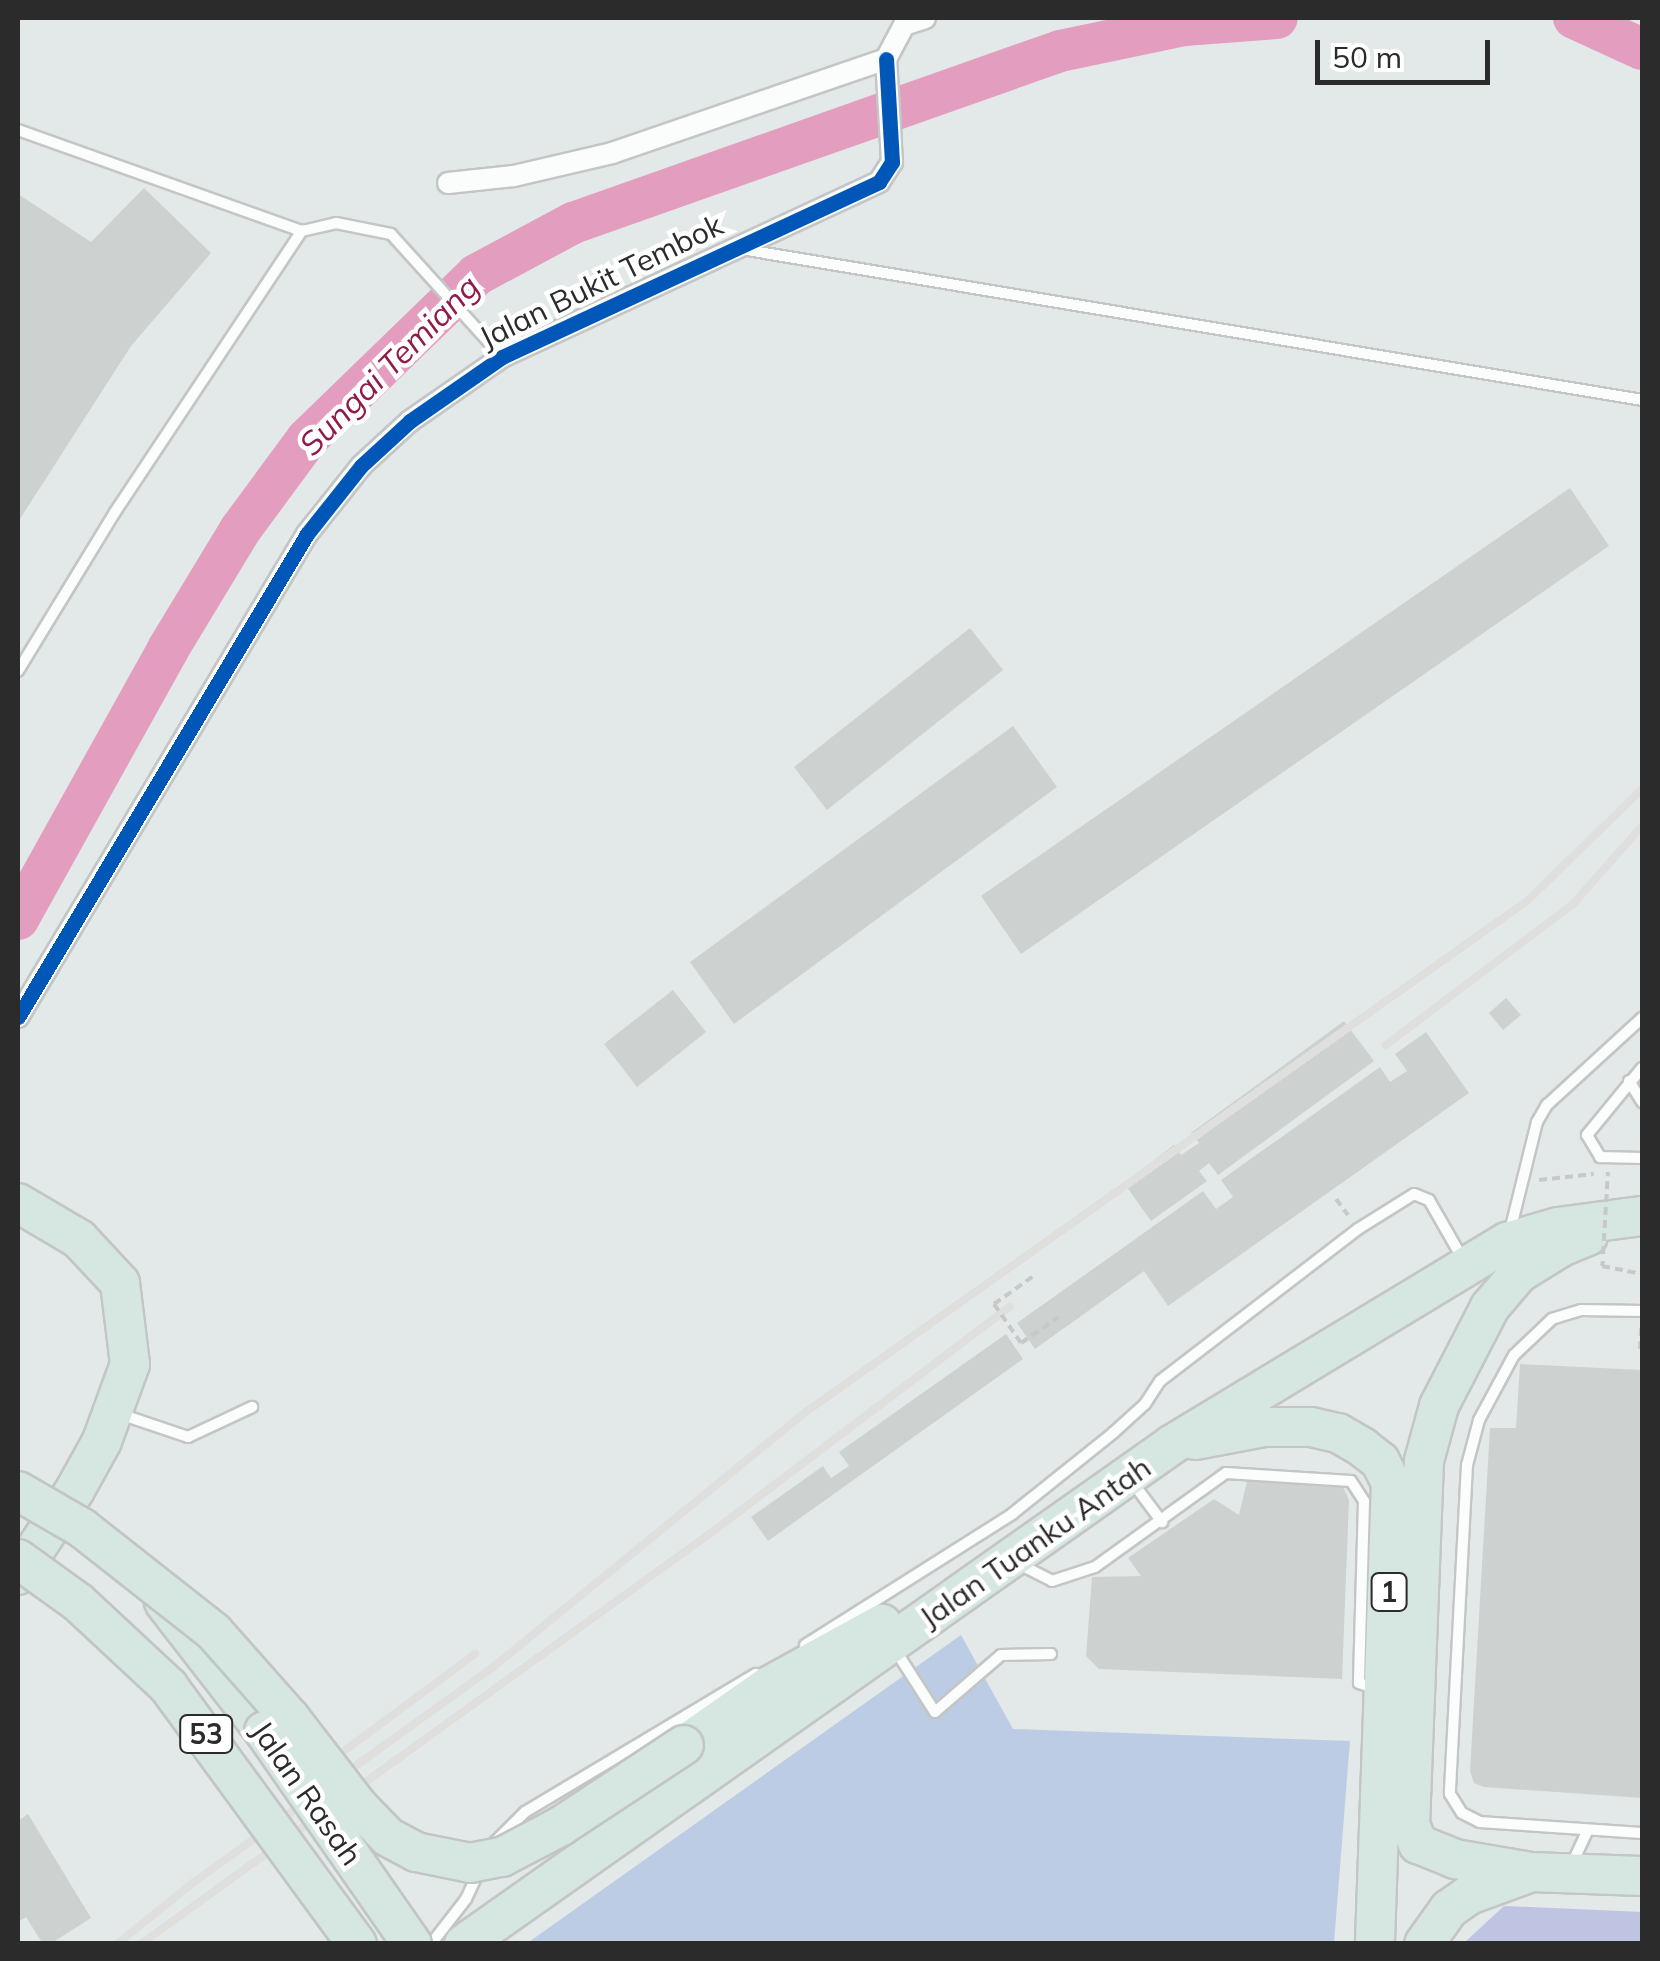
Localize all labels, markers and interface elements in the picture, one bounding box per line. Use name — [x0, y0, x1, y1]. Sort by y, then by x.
scale bar — [1320, 20, 1495, 82]
text: 50 m — [1332, 38, 1402, 76]
street label: Jalan Bukit Tembok — [474, 206, 728, 356]
water label: Sungai Temiang — [291, 267, 487, 463]
street label: Jalan Tuanku Antah — [913, 1449, 1157, 1635]
road number: 1 — [1369, 1569, 1409, 1615]
road number: 53 — [178, 1711, 234, 1757]
street label: Jalan Rasah — [244, 1714, 370, 1872]

